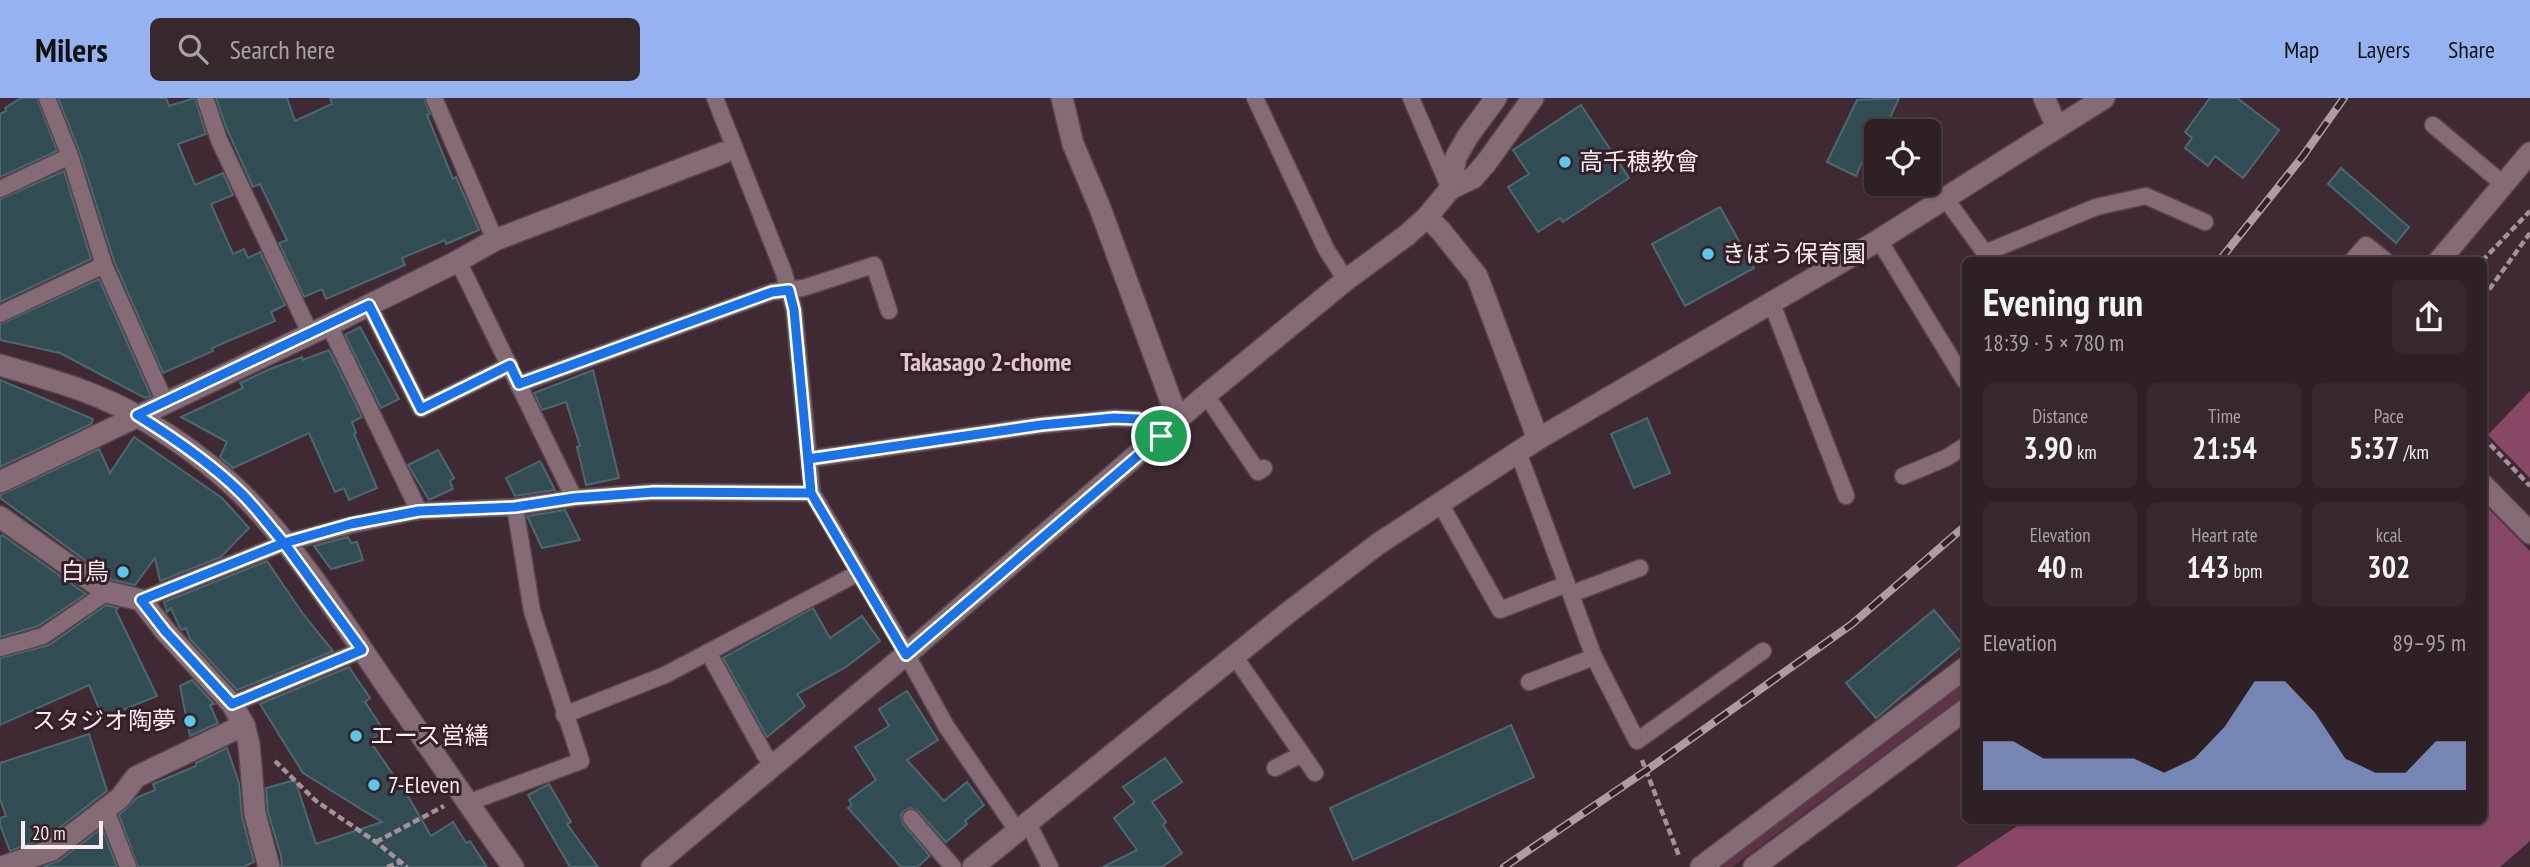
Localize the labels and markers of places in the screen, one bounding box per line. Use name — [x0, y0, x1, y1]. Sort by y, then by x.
place label: 高千穂教會 — [1579, 146, 1699, 177]
marker: 高千穂教會 — [1557, 154, 1573, 170]
place label: きぼう保育園 — [1722, 238, 1866, 269]
marker: きぼう保育園 — [1700, 246, 1716, 262]
pin — [1131, 406, 1191, 466]
place label: 白鳥 — [61, 556, 109, 587]
marker: 白鳥 — [115, 564, 131, 580]
place label: スタジオ陶夢 — [32, 705, 176, 736]
marker: スタジオ陶夢 — [182, 713, 198, 729]
place label: エース営繕 — [370, 720, 489, 751]
marker: エース営繕 — [348, 728, 364, 744]
place label: 7-Eleven — [388, 769, 460, 800]
marker: 7-Eleven — [366, 777, 382, 793]

